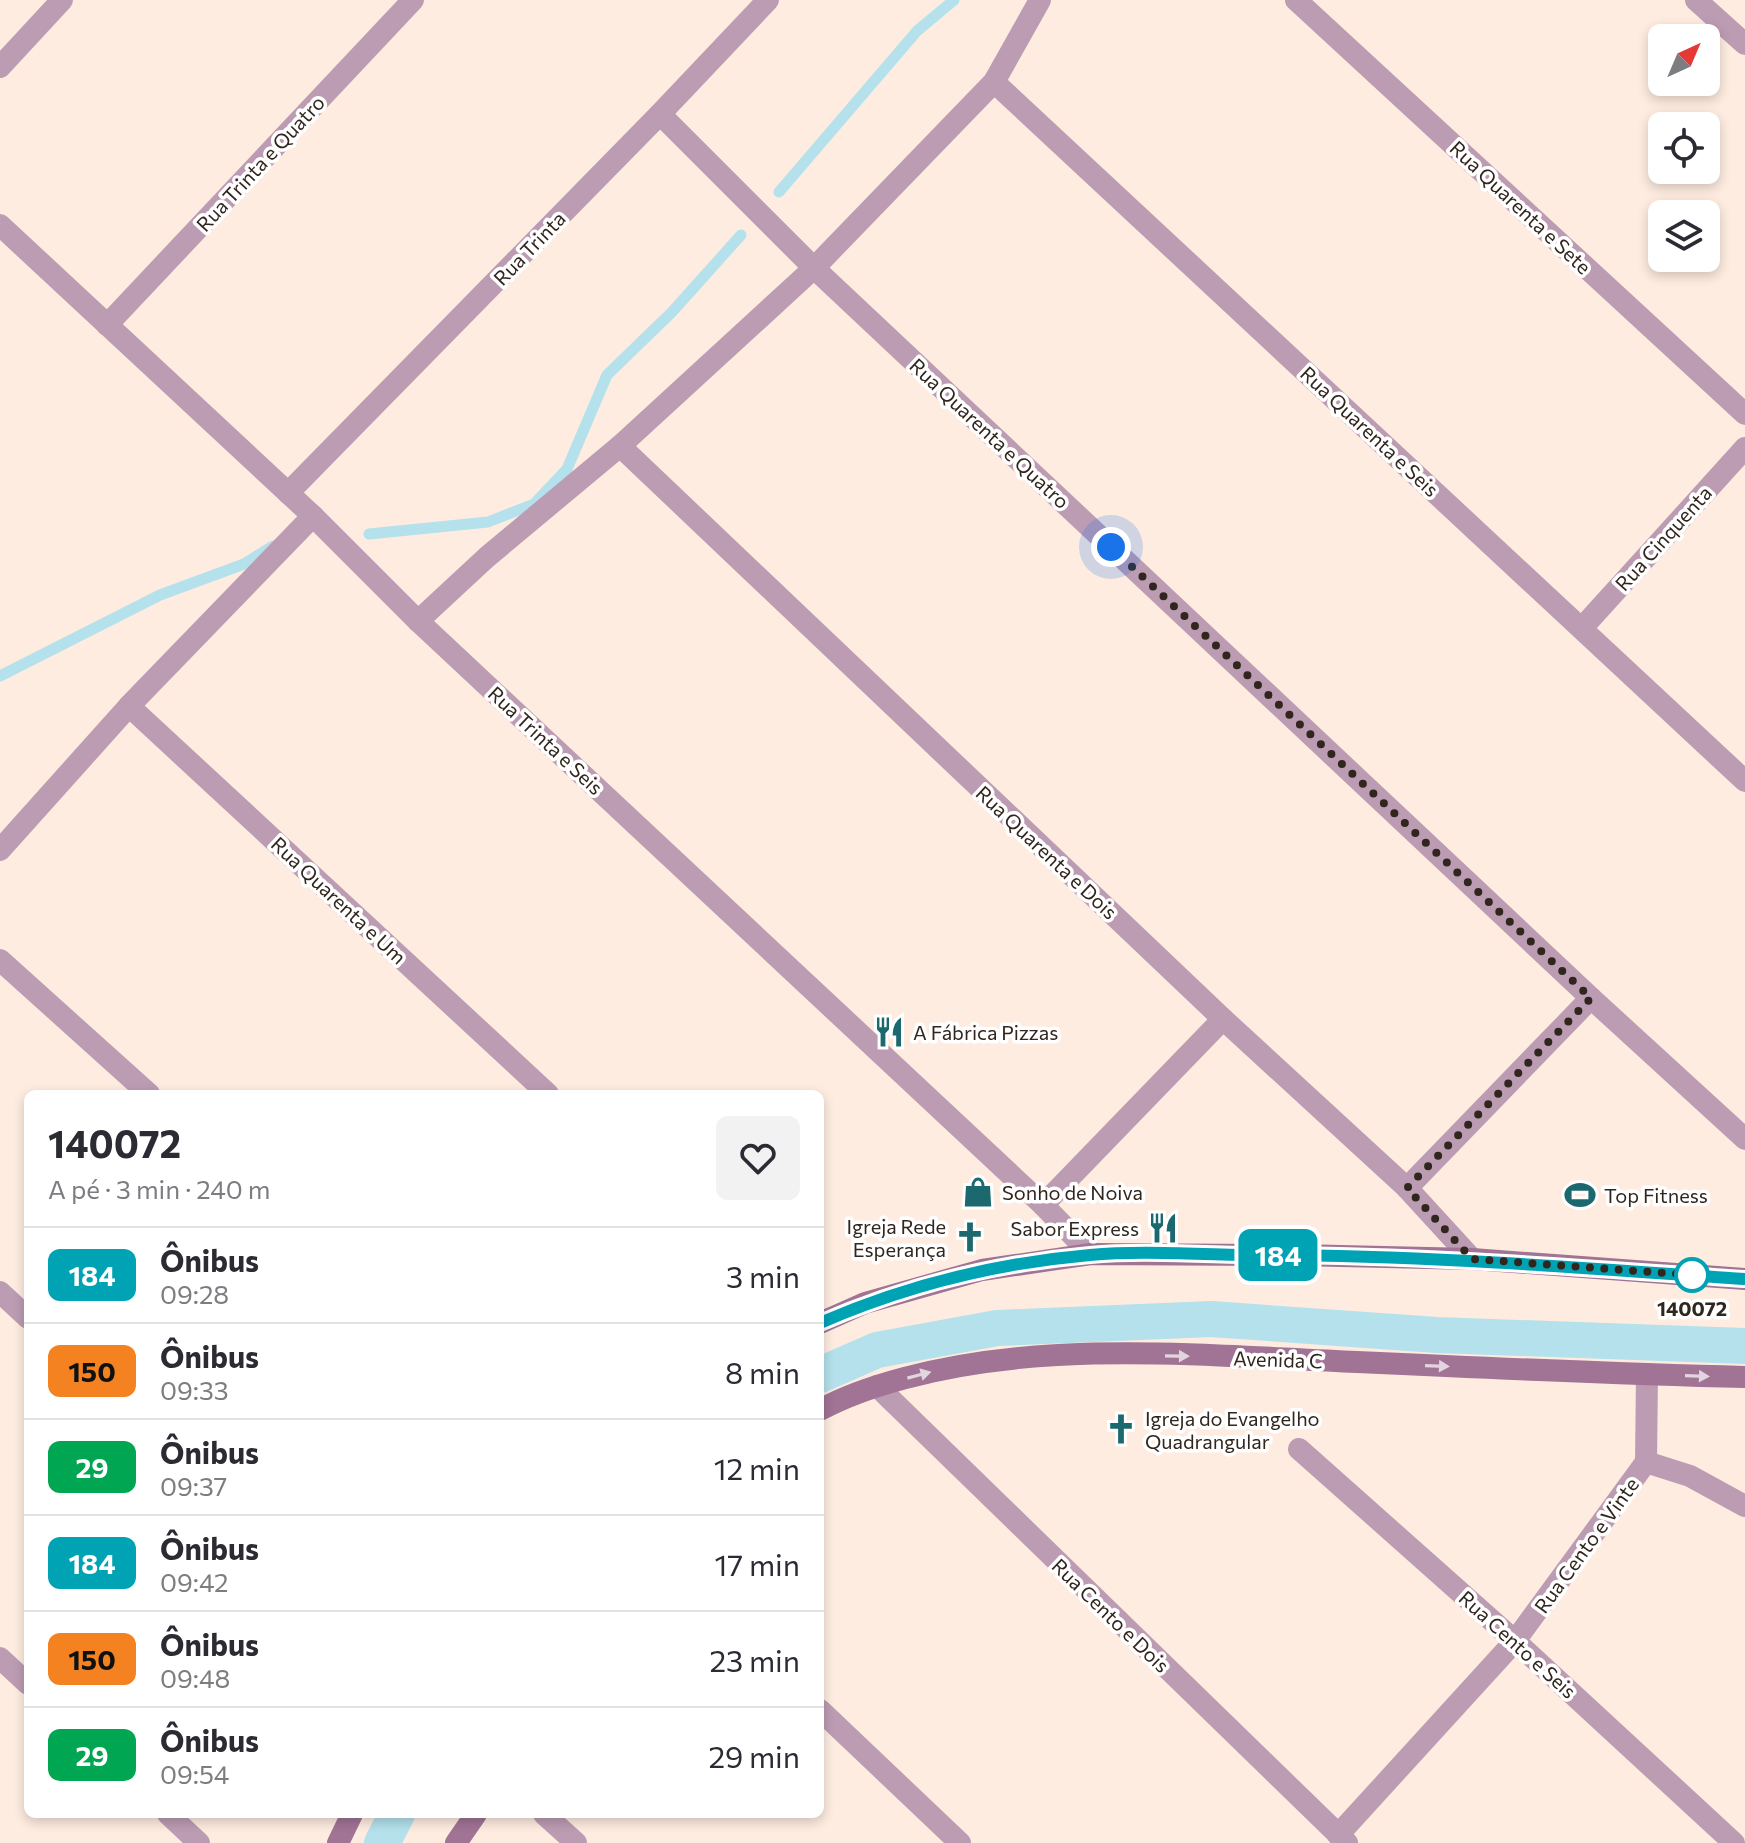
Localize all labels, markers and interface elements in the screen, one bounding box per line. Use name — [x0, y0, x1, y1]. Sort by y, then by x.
north arrow — [1648, 24, 1720, 96]
map controls — [1648, 24, 1720, 272]
street label: Rua Trinta e Quatro — [191, 90, 329, 236]
button: locate — [1648, 112, 1720, 184]
street label: Rua Quarenta e Sete — [1446, 135, 1596, 279]
button: layers — [1648, 200, 1720, 272]
street label: Rua Trinta — [488, 206, 570, 290]
street label: Rua Quarenta e Quatro — [905, 353, 1075, 513]
street label: Rua Quarenta e Seis — [1296, 361, 1444, 501]
street label: Rua Cinquenta — [1610, 481, 1716, 595]
your location — [1091, 527, 1131, 567]
street label: Rua Trinta e Seis — [484, 681, 608, 799]
street label: Rua Quarenta e Dois — [971, 780, 1123, 924]
street label: Rua Quarenta e Um — [267, 831, 411, 969]
restaurant icon: A Fábrica Pizzas — [872, 1015, 906, 1049]
place label: A Fábrica Pizzas — [913, 1020, 1058, 1044]
button: heart — [716, 1116, 800, 1200]
text: 140072 — [48, 1119, 181, 1166]
text: A pé · 3 min · 240 m — [48, 1173, 270, 1204]
shop icon: Sonho de Noiva — [961, 1175, 995, 1209]
sports icon: Top Fitness — [1563, 1178, 1597, 1212]
place label: Sonho de Noiva — [1002, 1180, 1143, 1204]
place label: Top Fitness — [1604, 1183, 1708, 1207]
restaurant icon: Sabor Express — [1146, 1211, 1180, 1245]
place label: Igreja Rede Esperança — [847, 1214, 946, 1261]
place label: Sabor Express — [1011, 1216, 1139, 1240]
church icon: Igreja Rede Esperança — [953, 1220, 987, 1254]
line badge: 184 — [1232, 1229, 1324, 1281]
text: 184 — [1254, 1238, 1302, 1272]
text: Ônibus — [160, 1241, 259, 1278]
text: 3 min — [726, 1257, 800, 1294]
text: 184 — [68, 1258, 116, 1292]
marker: 140072 — [1675, 1258, 1709, 1292]
text: 09:28 — [160, 1278, 229, 1309]
place label: 140072 — [1657, 1296, 1727, 1320]
text: Ônibus — [160, 1337, 259, 1374]
street label: Avenida C — [1233, 1345, 1323, 1373]
one-way arrow — [1165, 1349, 1190, 1362]
text: 8 min — [725, 1353, 800, 1390]
text: 150 — [68, 1354, 116, 1388]
one-way arrow — [1425, 1359, 1450, 1372]
one-way arrow — [907, 1368, 932, 1380]
one-way arrow — [1685, 1370, 1710, 1382]
text: 09:33 — [160, 1374, 228, 1405]
place label: Igreja do Evangelho Quadrangular — [1145, 1406, 1320, 1453]
church icon: Igreja do Evangelho Quadrangular — [1104, 1412, 1138, 1446]
text: Ônibus — [160, 1433, 259, 1470]
text: 12 min — [714, 1449, 800, 1486]
text: 29 — [75, 1450, 109, 1484]
text: 09:37 — [160, 1470, 227, 1501]
street label: Rua Cento e Vinte — [1529, 1473, 1643, 1617]
text: Ônibus — [160, 1529, 259, 1566]
text: 17 min — [715, 1545, 800, 1582]
text: 184 — [68, 1546, 116, 1580]
street label: Rua Cento e Dois — [1047, 1553, 1175, 1677]
text: 09:42 — [160, 1566, 229, 1597]
street label: Rua Cento e Seis — [1455, 1585, 1581, 1703]
text: Ônibus — [160, 1625, 259, 1662]
text: 23 min — [709, 1641, 800, 1678]
text: 150 — [68, 1642, 116, 1676]
text: 09:48 — [160, 1662, 230, 1693]
text: Ônibus — [160, 1721, 259, 1758]
text: 29 min — [708, 1737, 800, 1774]
text: 29 — [75, 1738, 109, 1772]
text: 09:54 — [160, 1758, 229, 1789]

